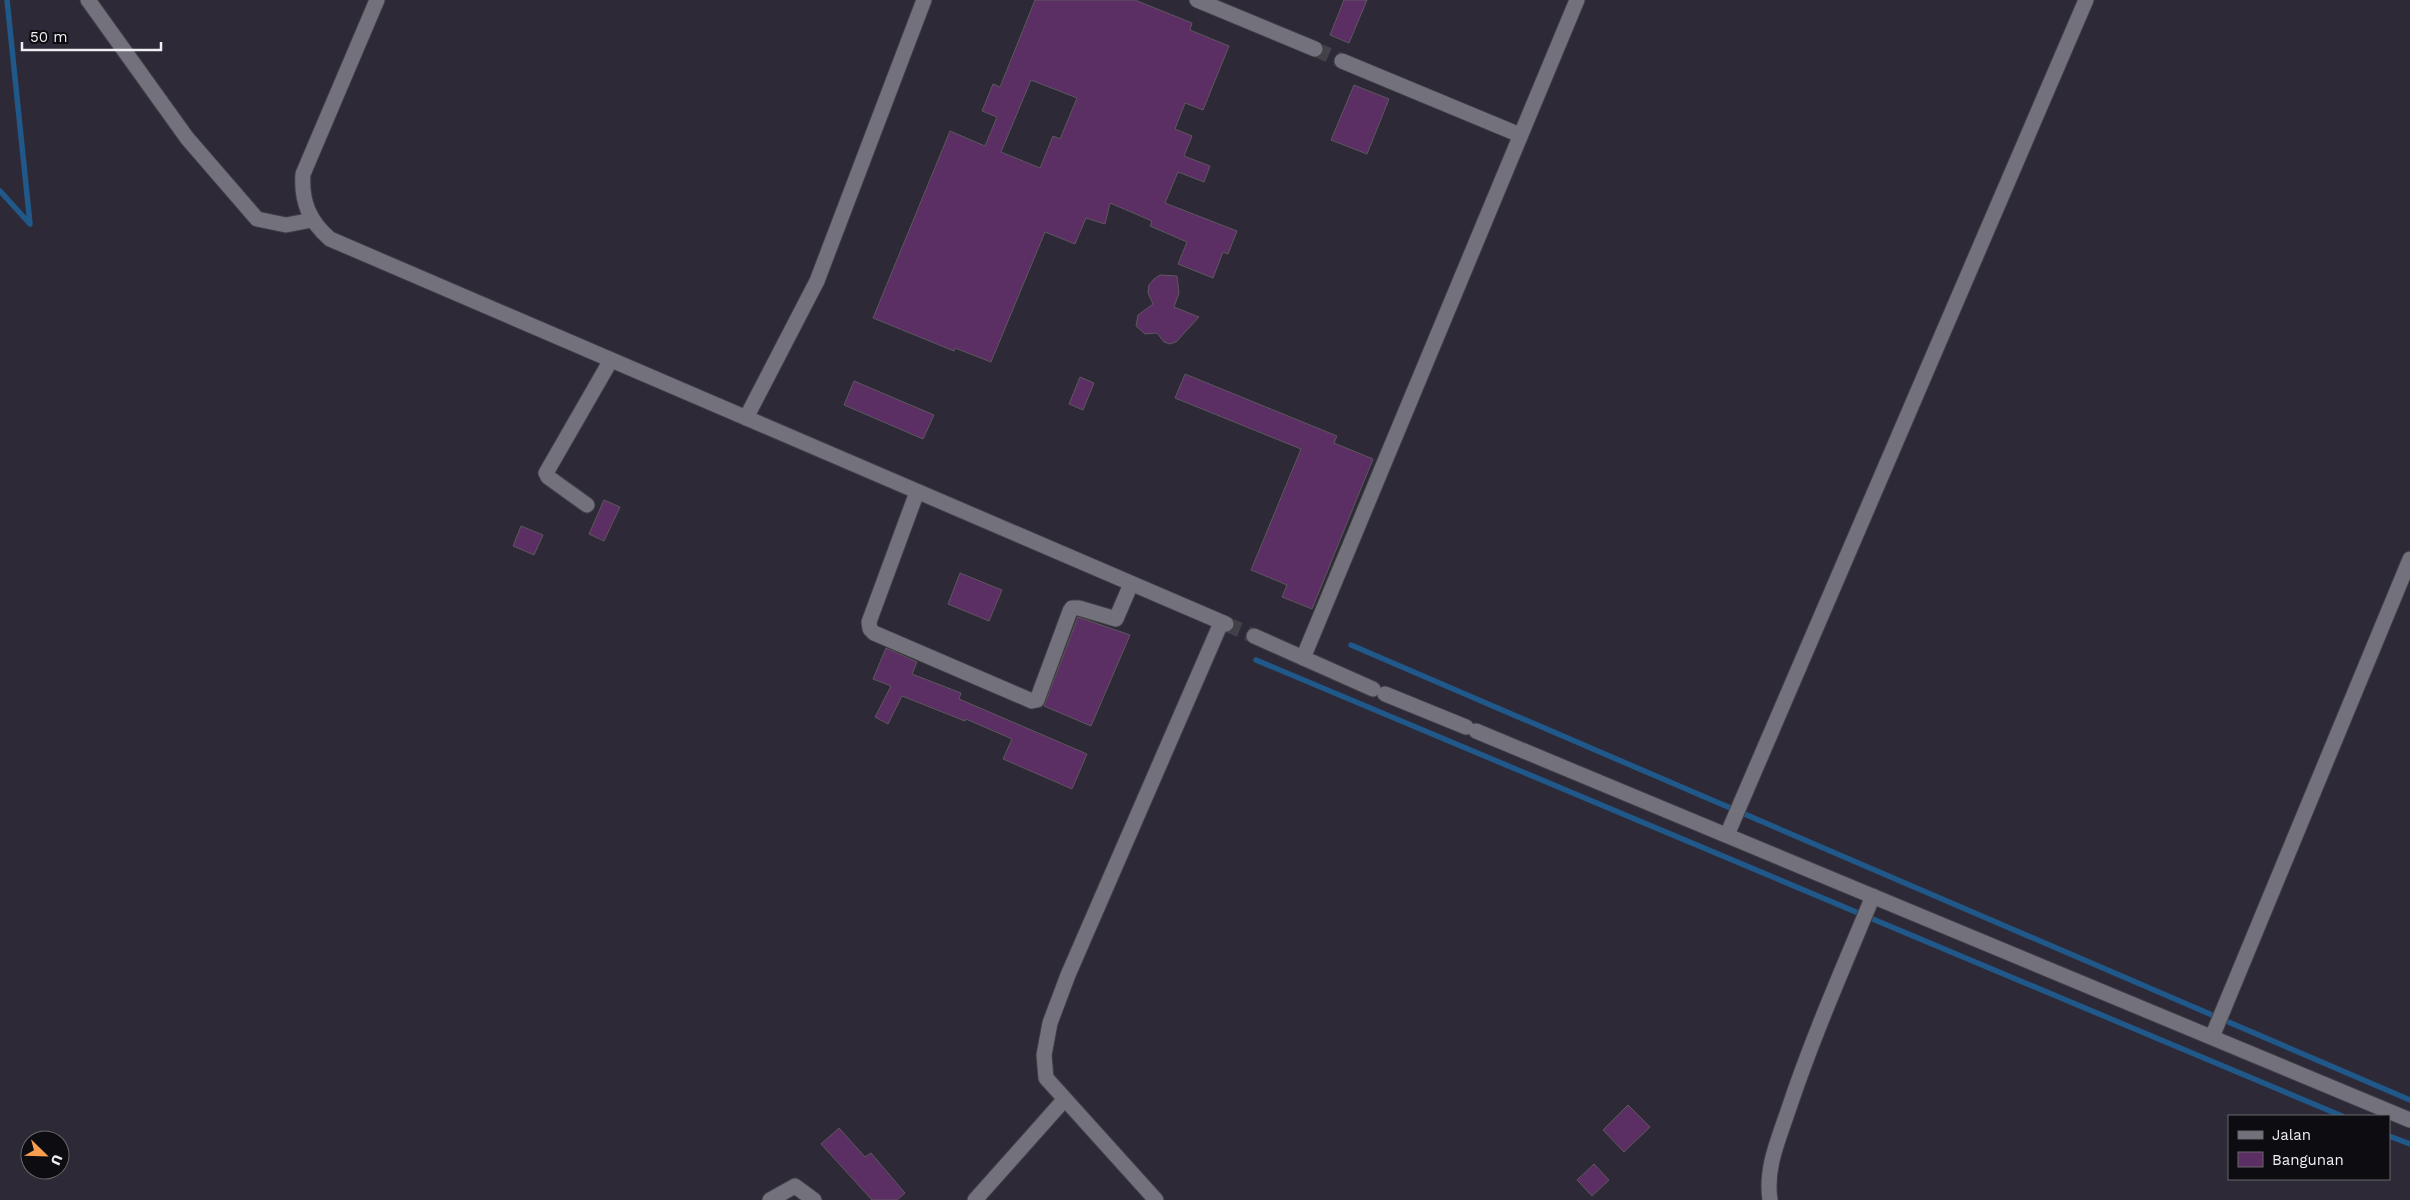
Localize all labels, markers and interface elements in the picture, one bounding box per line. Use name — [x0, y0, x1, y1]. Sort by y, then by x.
scale bar — [22, 20, 161, 52]
text: 50 m — [30, 28, 67, 46]
legend — [2228, 1115, 2390, 1180]
text: Jalan — [2272, 1126, 2311, 1144]
north arrow — [20, 1130, 70, 1180]
text: Bangunan — [2272, 1151, 2344, 1169]
text: U — [48, 1152, 66, 1168]

